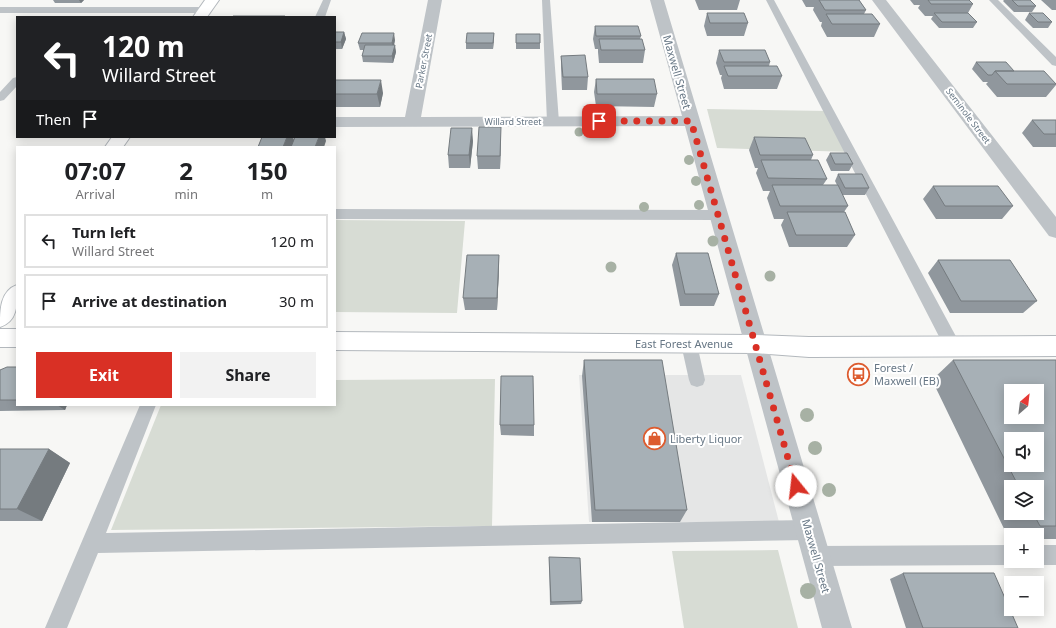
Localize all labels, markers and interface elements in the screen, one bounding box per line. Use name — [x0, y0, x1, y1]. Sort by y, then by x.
text: 120 m — [102, 27, 185, 65]
icon: left — [36, 32, 88, 84]
street label: Parker Street — [412, 32, 435, 89]
street label: Maxwell Street — [660, 33, 695, 111]
text: Willard Street — [102, 63, 216, 87]
street label: Seminole Street — [943, 85, 994, 147]
pin — [582, 104, 616, 138]
icon: arrive — [79, 108, 101, 130]
text: Then — [36, 109, 71, 129]
icon: arrive — [588, 110, 610, 132]
street label: Willard Street — [485, 115, 542, 128]
text: 07:07 — [64, 154, 126, 187]
text: 2 — [179, 154, 193, 187]
text: 150 — [246, 154, 288, 187]
text: Arrival — [75, 185, 115, 203]
text: min — [174, 185, 198, 203]
text: m — [261, 185, 273, 203]
text: Turn left — [72, 222, 136, 242]
icon: left — [38, 230, 60, 252]
text: 120 m — [270, 231, 314, 251]
text: Willard Street — [72, 242, 154, 260]
icon: arrive — [38, 290, 60, 312]
text: Arrive at destination — [72, 291, 227, 311]
text: 30 m — [279, 291, 314, 311]
street label: East Forest Avenue — [635, 336, 733, 351]
button: Exit — [36, 352, 172, 398]
button: Share — [180, 352, 316, 398]
place label: Forest / Maxwell (EB) — [874, 360, 939, 388]
bus stop icon: Forest / Maxwell (EB) — [846, 361, 872, 387]
north arrow — [1004, 384, 1044, 424]
map controls — [1004, 384, 1044, 616]
shop icon: Liberty Liquor — [641, 426, 667, 452]
place label: Liberty Liquor — [670, 431, 742, 446]
button: sound — [1004, 432, 1044, 472]
position arrow — [775, 465, 817, 507]
button: layers — [1004, 480, 1044, 520]
street label: Maxwell Street — [799, 517, 834, 595]
button: + — [1004, 528, 1044, 568]
button: − — [1004, 576, 1044, 616]

